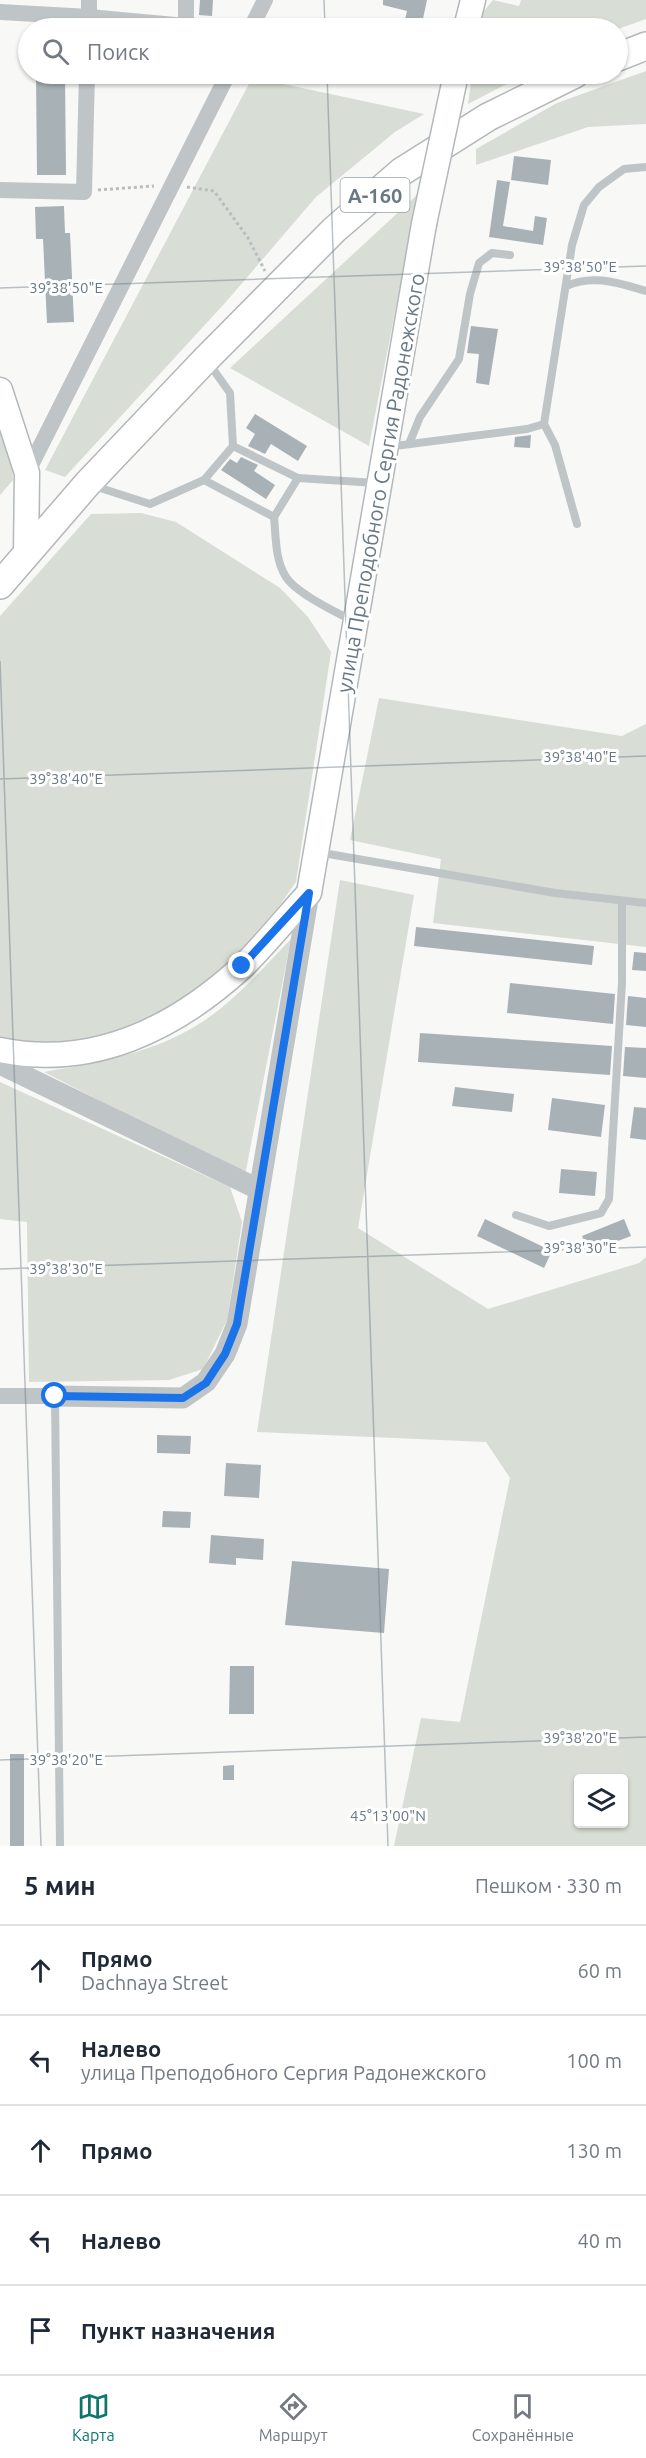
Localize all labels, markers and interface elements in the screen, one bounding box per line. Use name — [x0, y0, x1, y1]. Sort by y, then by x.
search box — [18, 18, 628, 84]
icon: search — [39, 35, 72, 68]
text: Поиск — [87, 39, 150, 64]
road number: А-160 — [340, 178, 410, 212]
text: 39°38'50"E — [543, 258, 617, 275]
street label: улица Преподобного Сергия Радонежского — [331, 271, 429, 695]
text: 39°38'50"E — [29, 279, 103, 296]
text: 39°38'40"E — [543, 748, 617, 765]
text: 39°38'40"E — [29, 770, 103, 787]
route end — [228, 952, 254, 978]
text: 39°38'30"E — [543, 1239, 617, 1256]
text: 39°38'30"E — [29, 1260, 103, 1277]
route start — [41, 1382, 67, 1408]
text: 39°38'20"E — [543, 1729, 617, 1746]
text: 39°38'20"E — [29, 1751, 103, 1768]
map controls — [574, 1774, 628, 1828]
button: layers — [574, 1774, 628, 1828]
text: 45°13'00"N — [350, 1807, 426, 1824]
text: 5 мин — [24, 1871, 96, 1900]
text: Пешком · 330 m — [475, 1874, 622, 1897]
text: Прямо — [81, 1946, 152, 1971]
icon: ahead — [24, 1954, 57, 1987]
text: 60 m — [578, 1959, 622, 1982]
text: Dachnaya Street — [81, 1971, 228, 1994]
text: Налево — [81, 2036, 161, 2061]
icon: left — [24, 2044, 57, 2077]
text: 100 m — [566, 2049, 622, 2072]
text: улица Преподобного Сергия Радонежского — [81, 2061, 487, 2084]
icon: ahead — [24, 2134, 57, 2167]
text: Прямо — [81, 2138, 152, 2163]
text: 130 m — [566, 2139, 622, 2162]
icon: left — [24, 2224, 57, 2257]
text: Налево — [81, 2228, 161, 2253]
text: 40 m — [578, 2229, 622, 2252]
icon: arrive — [24, 2314, 57, 2347]
text: Пункт назначения — [81, 2318, 275, 2343]
tab: Карта — [72, 2390, 115, 2444]
tab: Маршрут — [259, 2390, 328, 2444]
tab: Сохранённые — [472, 2390, 574, 2444]

